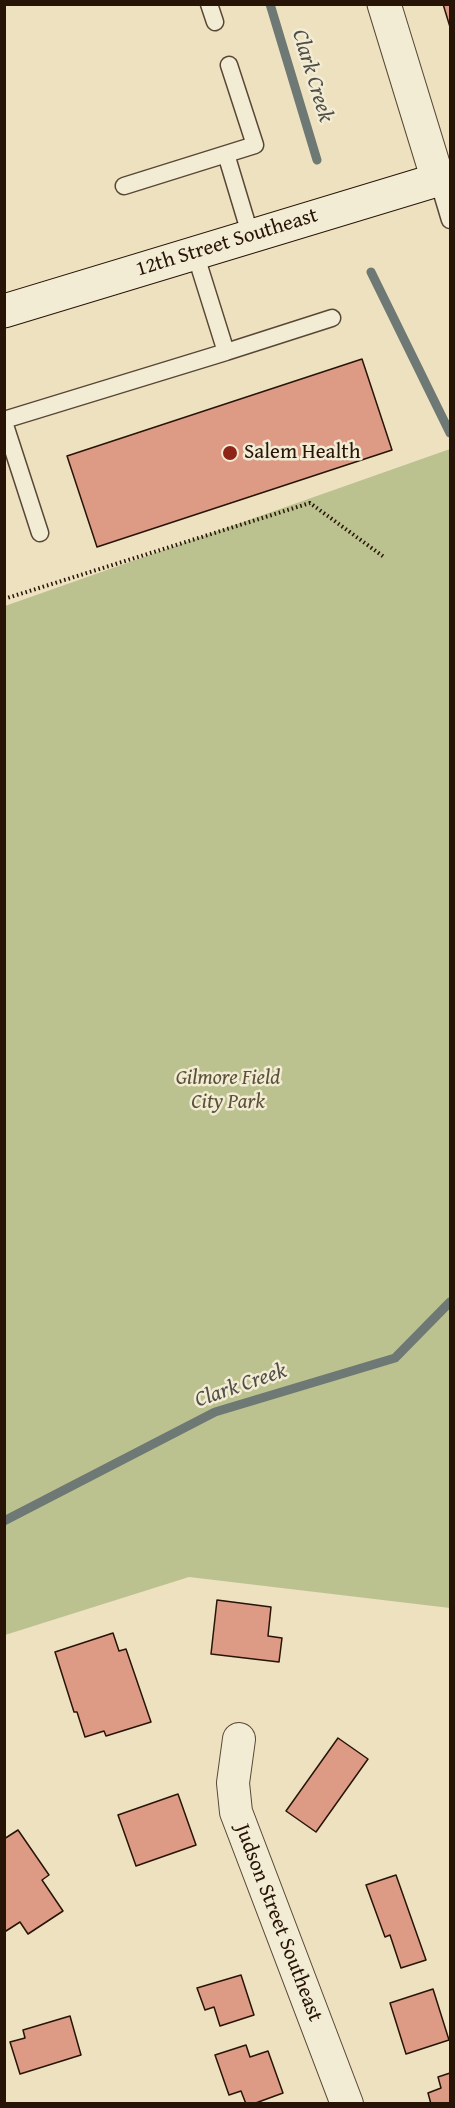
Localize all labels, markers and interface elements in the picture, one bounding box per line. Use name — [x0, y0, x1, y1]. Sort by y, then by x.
water label: Clark Creek — [285, 27, 339, 125]
street label: 12th Street Southeast — [133, 203, 321, 283]
place label: Salem Health — [244, 440, 361, 466]
marker: Salem Health — [221, 444, 239, 462]
park label: Gilmore Field City Park — [176, 1066, 280, 1116]
water label: Clark Creek — [192, 1358, 290, 1414]
street label: Judson Street Southeast — [229, 1821, 327, 2025]

